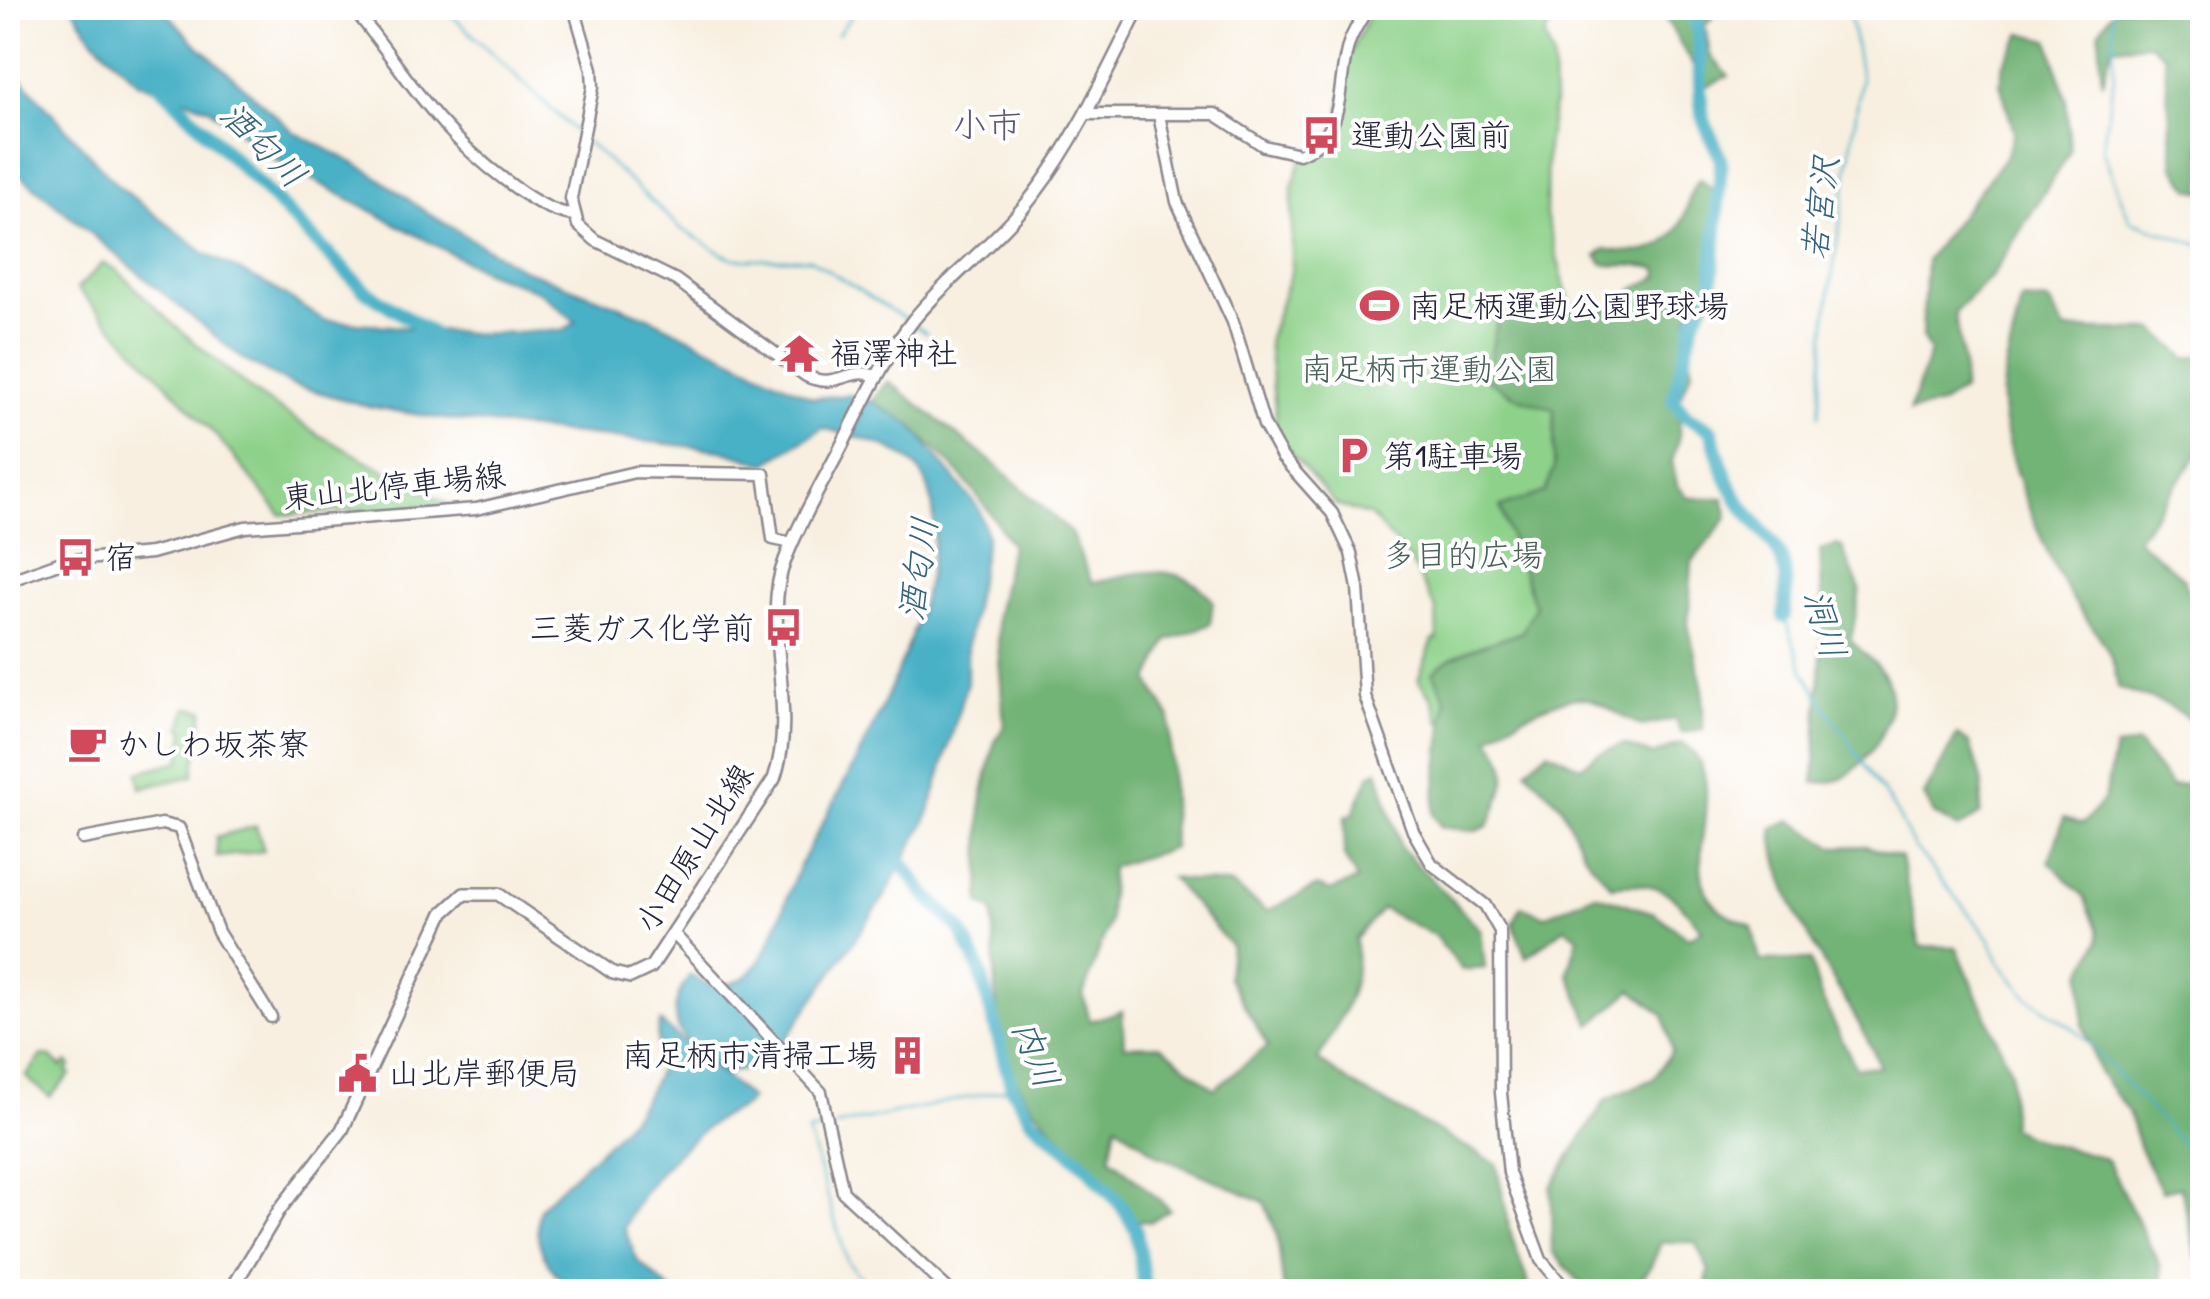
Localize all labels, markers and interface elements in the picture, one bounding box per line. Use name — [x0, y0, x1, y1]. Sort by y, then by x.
water label: 酒匂川 — [210, 91, 317, 198]
district label: 小市 — [952, 101, 1022, 148]
place label: 運動公園前 — [1351, 113, 1511, 156]
bus stop icon: 運動公園前 — [1300, 114, 1342, 156]
water label: 若宮沢 — [1790, 152, 1849, 263]
place label: 南足柄運動公園野球場 — [1409, 284, 1729, 327]
sports icon: 南足柄運動公園野球場 — [1358, 285, 1400, 327]
place label: 福澤神社 — [830, 331, 958, 374]
temple icon: 福澤神社 — [779, 332, 821, 374]
park label: 南足柄市運動公園 — [1301, 347, 1557, 390]
place label: 第1駐車場 — [1383, 434, 1523, 477]
parking icon: 第1駐車場 — [1332, 435, 1374, 477]
street label: 東山北停車場線 — [280, 452, 508, 519]
water label: 酒匂川 — [887, 514, 948, 624]
park label: 多目的広場 — [1383, 533, 1543, 576]
place label: 宿 — [105, 535, 137, 578]
bus stop icon: 宿 — [54, 536, 96, 578]
water label: 洞川 — [1793, 584, 1858, 664]
place label: 三菱ガス化学前 — [529, 606, 754, 649]
bus stop icon: 三菱ガス化学前 — [763, 607, 805, 649]
place label: かしわ坂茶寮 — [117, 722, 309, 765]
cafe icon: かしわ坂茶寮 — [66, 723, 108, 765]
street label: 小田原山北線 — [624, 755, 763, 941]
water label: 内川 — [1002, 1013, 1071, 1095]
place label: 南足柄市清掃工場 — [622, 1033, 878, 1076]
building icon: 南足柄市清掃工場 — [887, 1034, 929, 1076]
place label: 山北岸郵便局 — [388, 1051, 580, 1094]
public building icon: 山北岸郵便局 — [337, 1052, 379, 1094]

